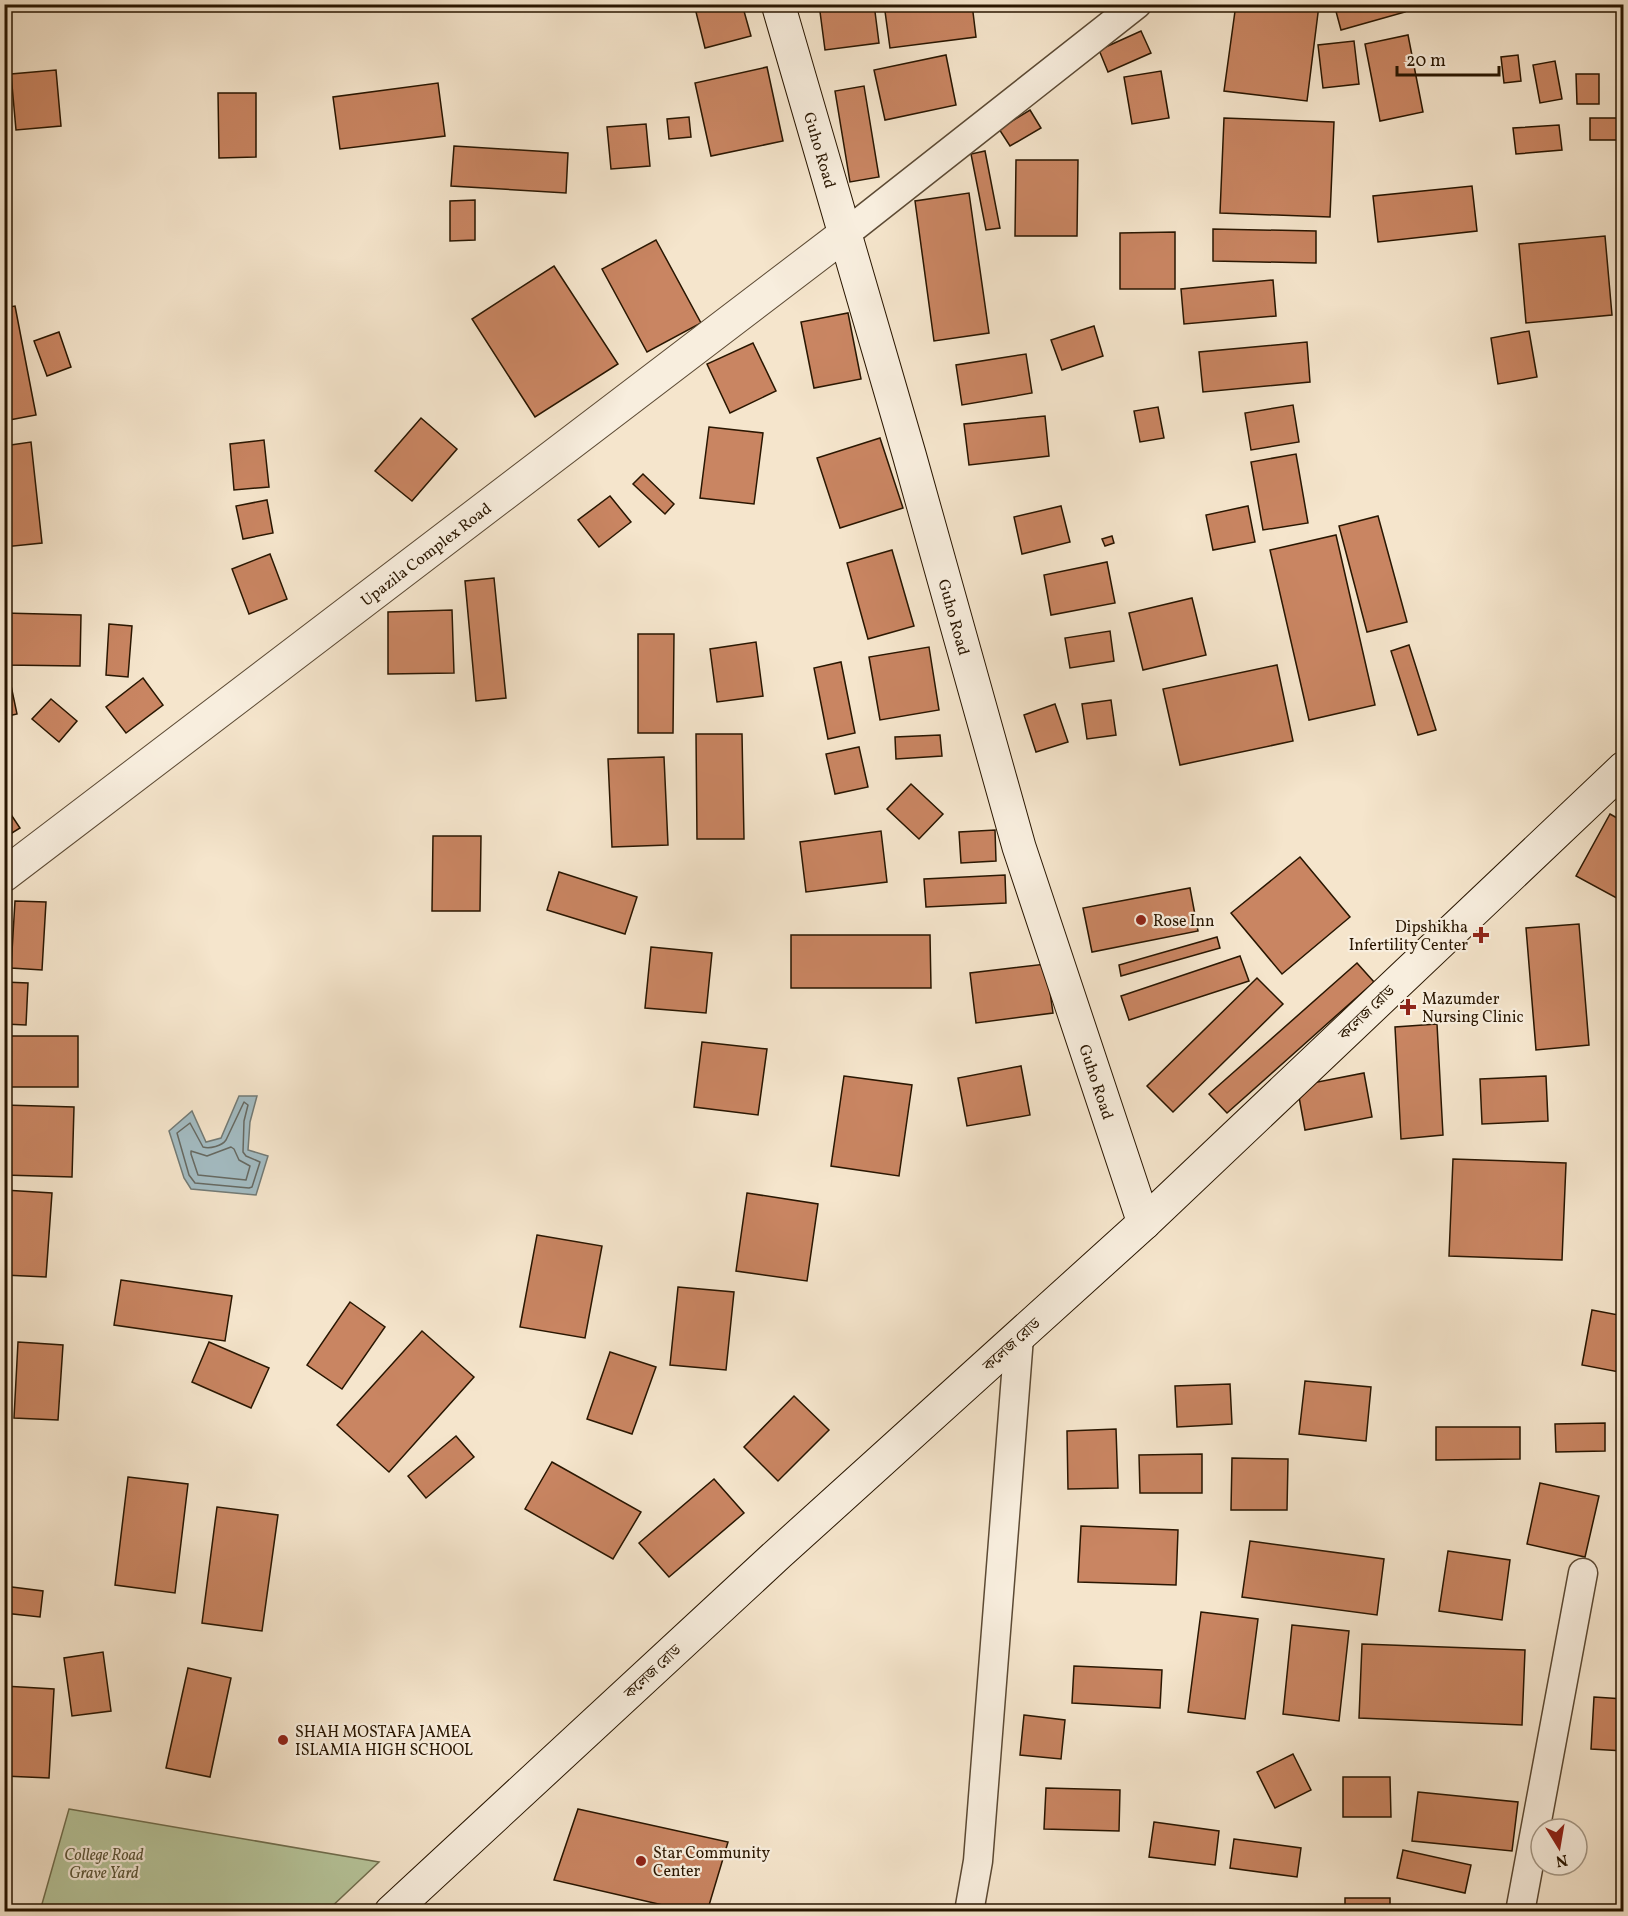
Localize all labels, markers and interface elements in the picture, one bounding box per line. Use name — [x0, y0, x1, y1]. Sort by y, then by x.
scale bar — [1397, 39, 1499, 77]
text: 20 m — [1406, 49, 1446, 74]
street label: Guho Road — [797, 110, 840, 191]
street label: Upazila Complex Road — [357, 498, 497, 612]
street label: Guho Road — [932, 577, 974, 658]
place label: Rose Inn — [1153, 911, 1215, 933]
marker: Rose Inn — [1134, 913, 1148, 927]
place label: Dipshikha Infertility Center — [1349, 917, 1468, 957]
marker: Dipshikha Infertility Center — [1472, 926, 1490, 944]
street label: কলেজ রোড — [1334, 980, 1401, 1047]
place label: Mazumder Nursing Clinic — [1422, 989, 1524, 1029]
marker: Mazumder Nursing Clinic — [1399, 998, 1417, 1016]
street label: Guho Road — [1072, 1042, 1118, 1123]
street label: কলেজ রোড — [978, 1313, 1047, 1378]
street label: কলেজ রোড — [619, 1640, 688, 1705]
place label: SHAH MOSTAFA JAMEA ISLAMIA HIGH SCHOOL — [295, 1722, 473, 1762]
marker: SHAH MOSTAFA JAMEA ISLAMIA HIGH SCHOOL — [276, 1733, 290, 1747]
north arrow — [1529, 1817, 1589, 1877]
place label: Star Community Center — [653, 1843, 771, 1883]
park label: College Road Grave Yard — [64, 1845, 144, 1885]
text: N — [1553, 1848, 1569, 1872]
marker: Star Community Center — [634, 1854, 648, 1868]

